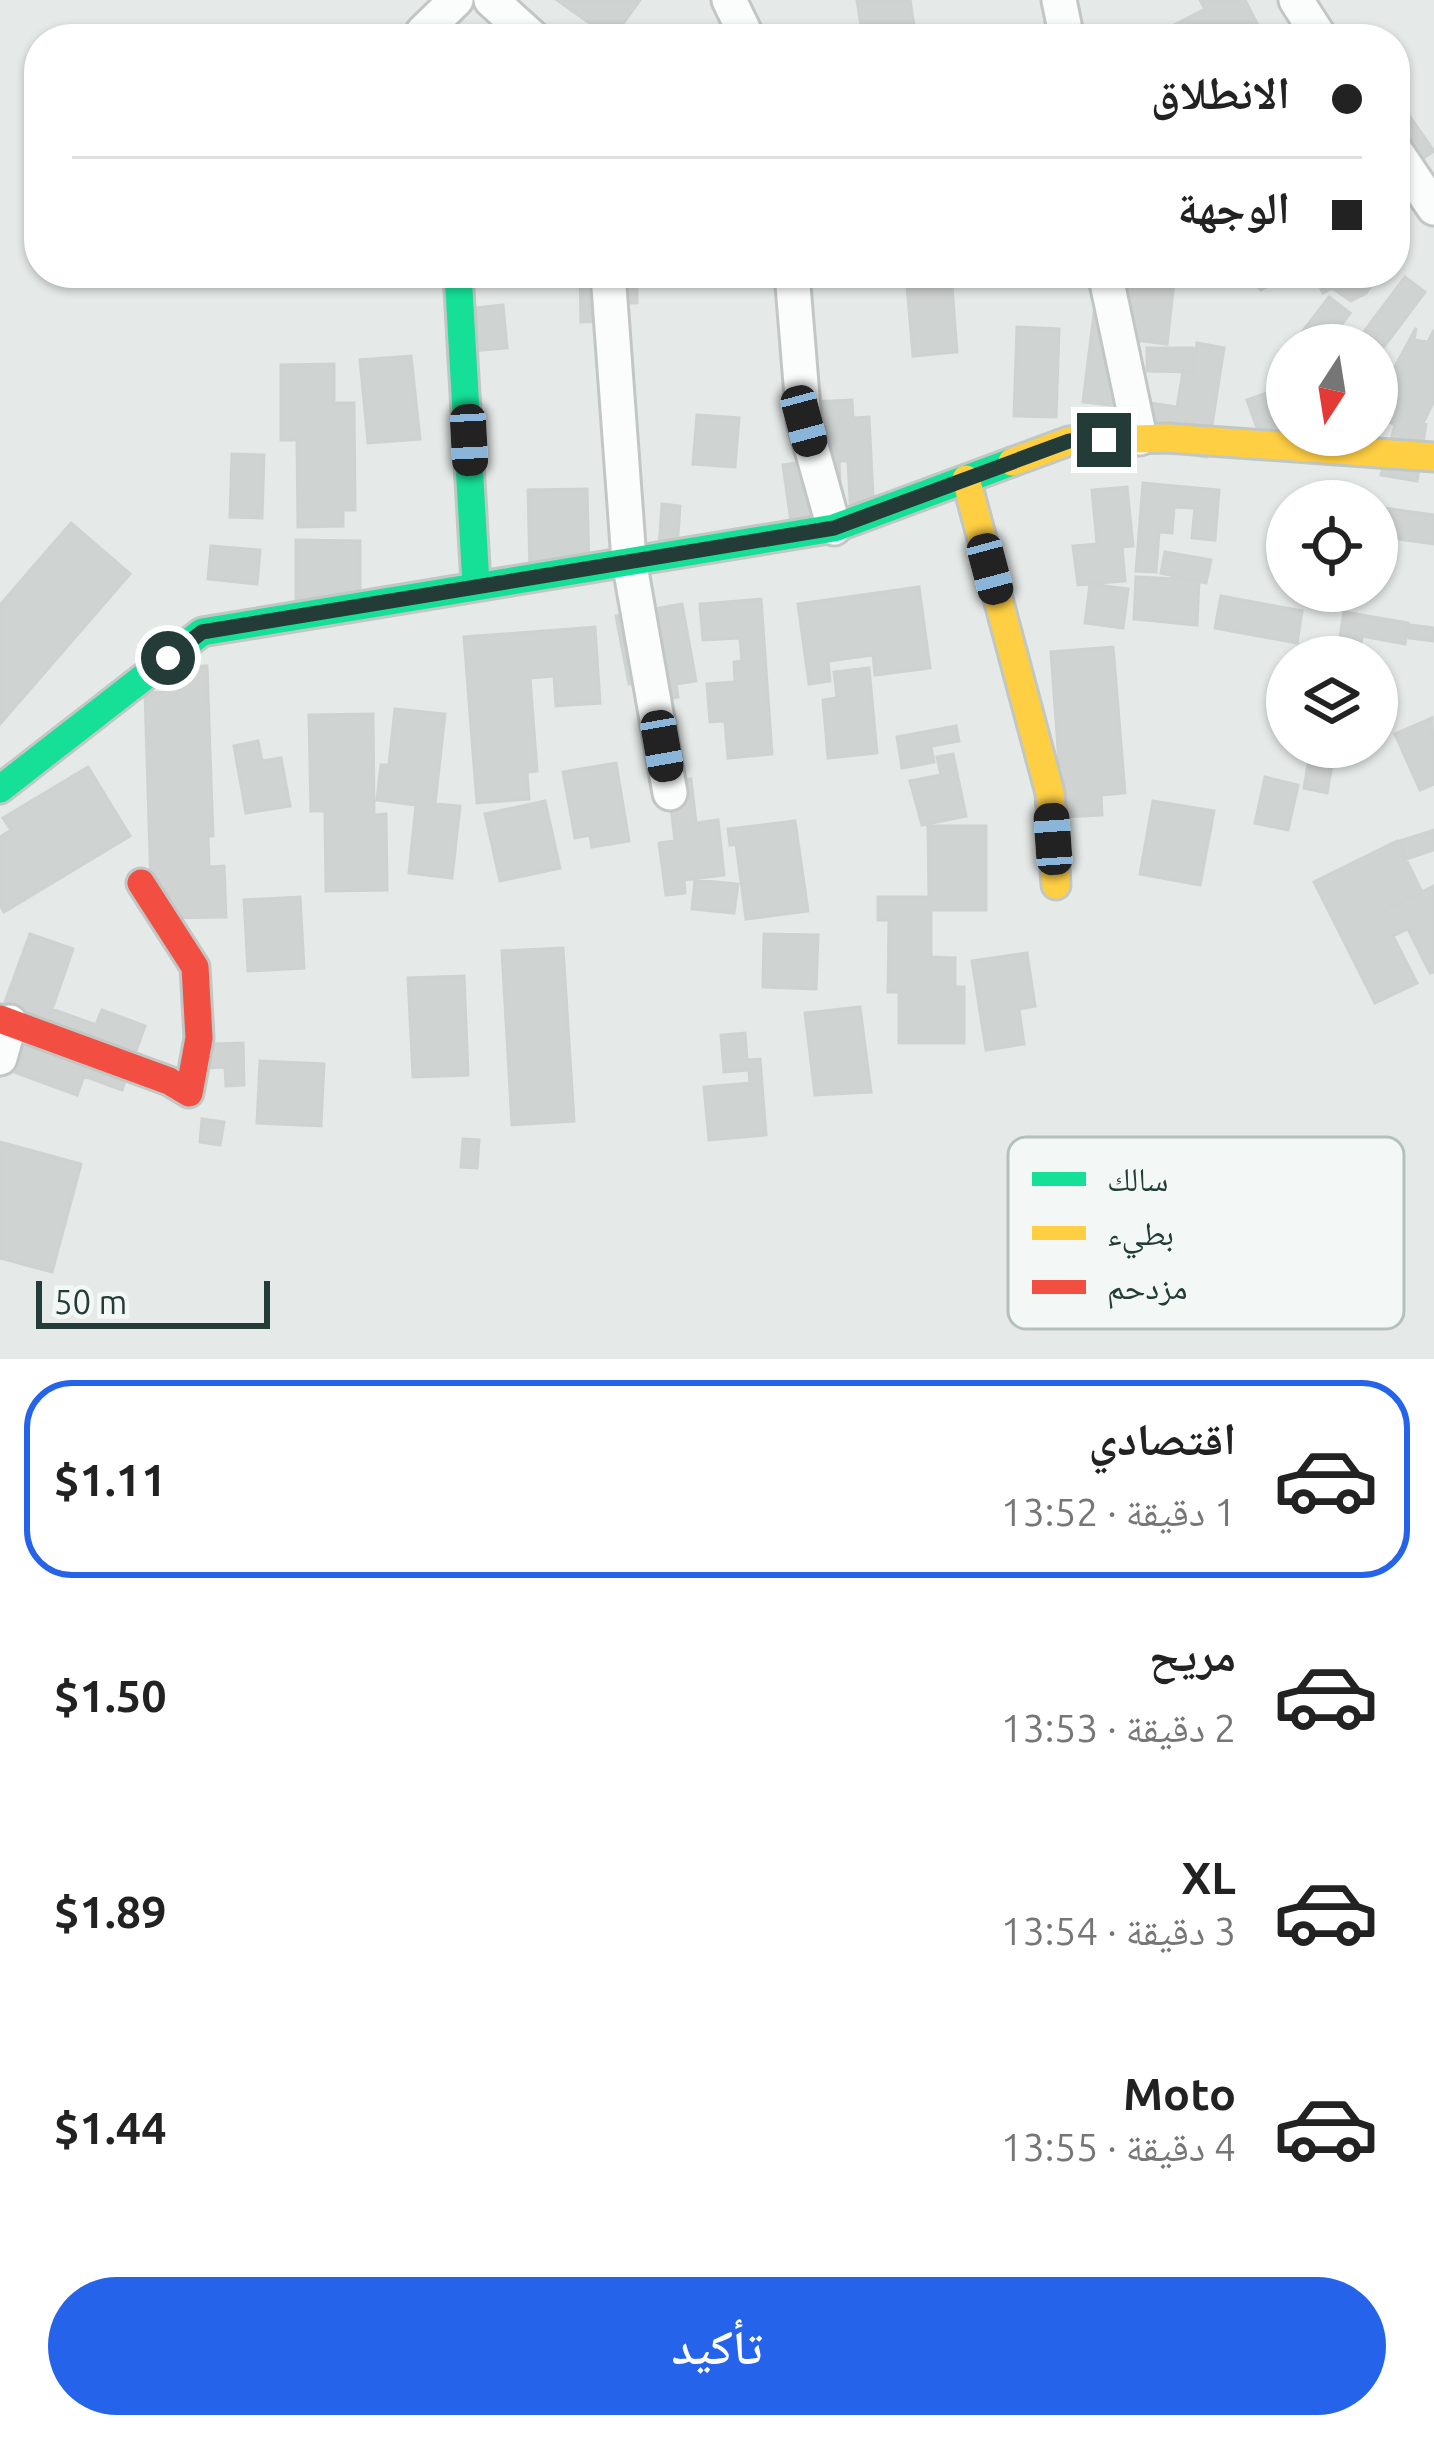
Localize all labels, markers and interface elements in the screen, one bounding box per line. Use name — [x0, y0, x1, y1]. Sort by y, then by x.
text: الانطلاق — [1151, 67, 1290, 118]
text: الوجهة — [1177, 182, 1290, 233]
north arrow — [1266, 324, 1398, 456]
map controls — [1266, 324, 1398, 768]
car — [777, 382, 831, 460]
car — [449, 403, 489, 477]
route end — [1077, 413, 1131, 467]
button: locate — [1266, 480, 1398, 612]
car — [963, 530, 1017, 608]
route start — [141, 631, 195, 685]
button: layers — [1266, 636, 1398, 768]
car — [638, 707, 686, 785]
car — [1033, 802, 1073, 876]
legend — [1008, 1137, 1404, 1329]
text: سالك — [1107, 1160, 1168, 1197]
text: بطيء — [1107, 1214, 1174, 1259]
text: مزدحم — [1107, 1268, 1187, 1310]
scale bar — [36, 1275, 270, 1328]
text: 50 m — [54, 1283, 127, 1320]
text: اقتصادي — [1089, 1413, 1236, 1464]
icon: car — [1272, 1425, 1380, 1533]
text: $1.11 — [54, 1454, 167, 1505]
text: 1 دقيقة · 13:52 — [1001, 1490, 1236, 1533]
text: مريح — [1149, 1629, 1236, 1680]
icon: car — [1272, 1641, 1380, 1749]
text: $1.50 — [54, 1670, 167, 1721]
text: 2 دقيقة · 13:53 — [1001, 1706, 1236, 1749]
text: XL — [1182, 1852, 1236, 1903]
icon: car — [1272, 1857, 1380, 1965]
text: $1.89 — [54, 1886, 167, 1937]
text: 3 دقيقة · 13:54 — [1001, 1909, 1236, 1952]
text: Moto — [1123, 2068, 1236, 2119]
icon: car — [1272, 2073, 1380, 2181]
text: $1.44 — [54, 2102, 167, 2153]
text: 4 دقيقة · 13:55 — [1001, 2125, 1236, 2168]
button: تأكيد — [48, 2277, 1386, 2415]

